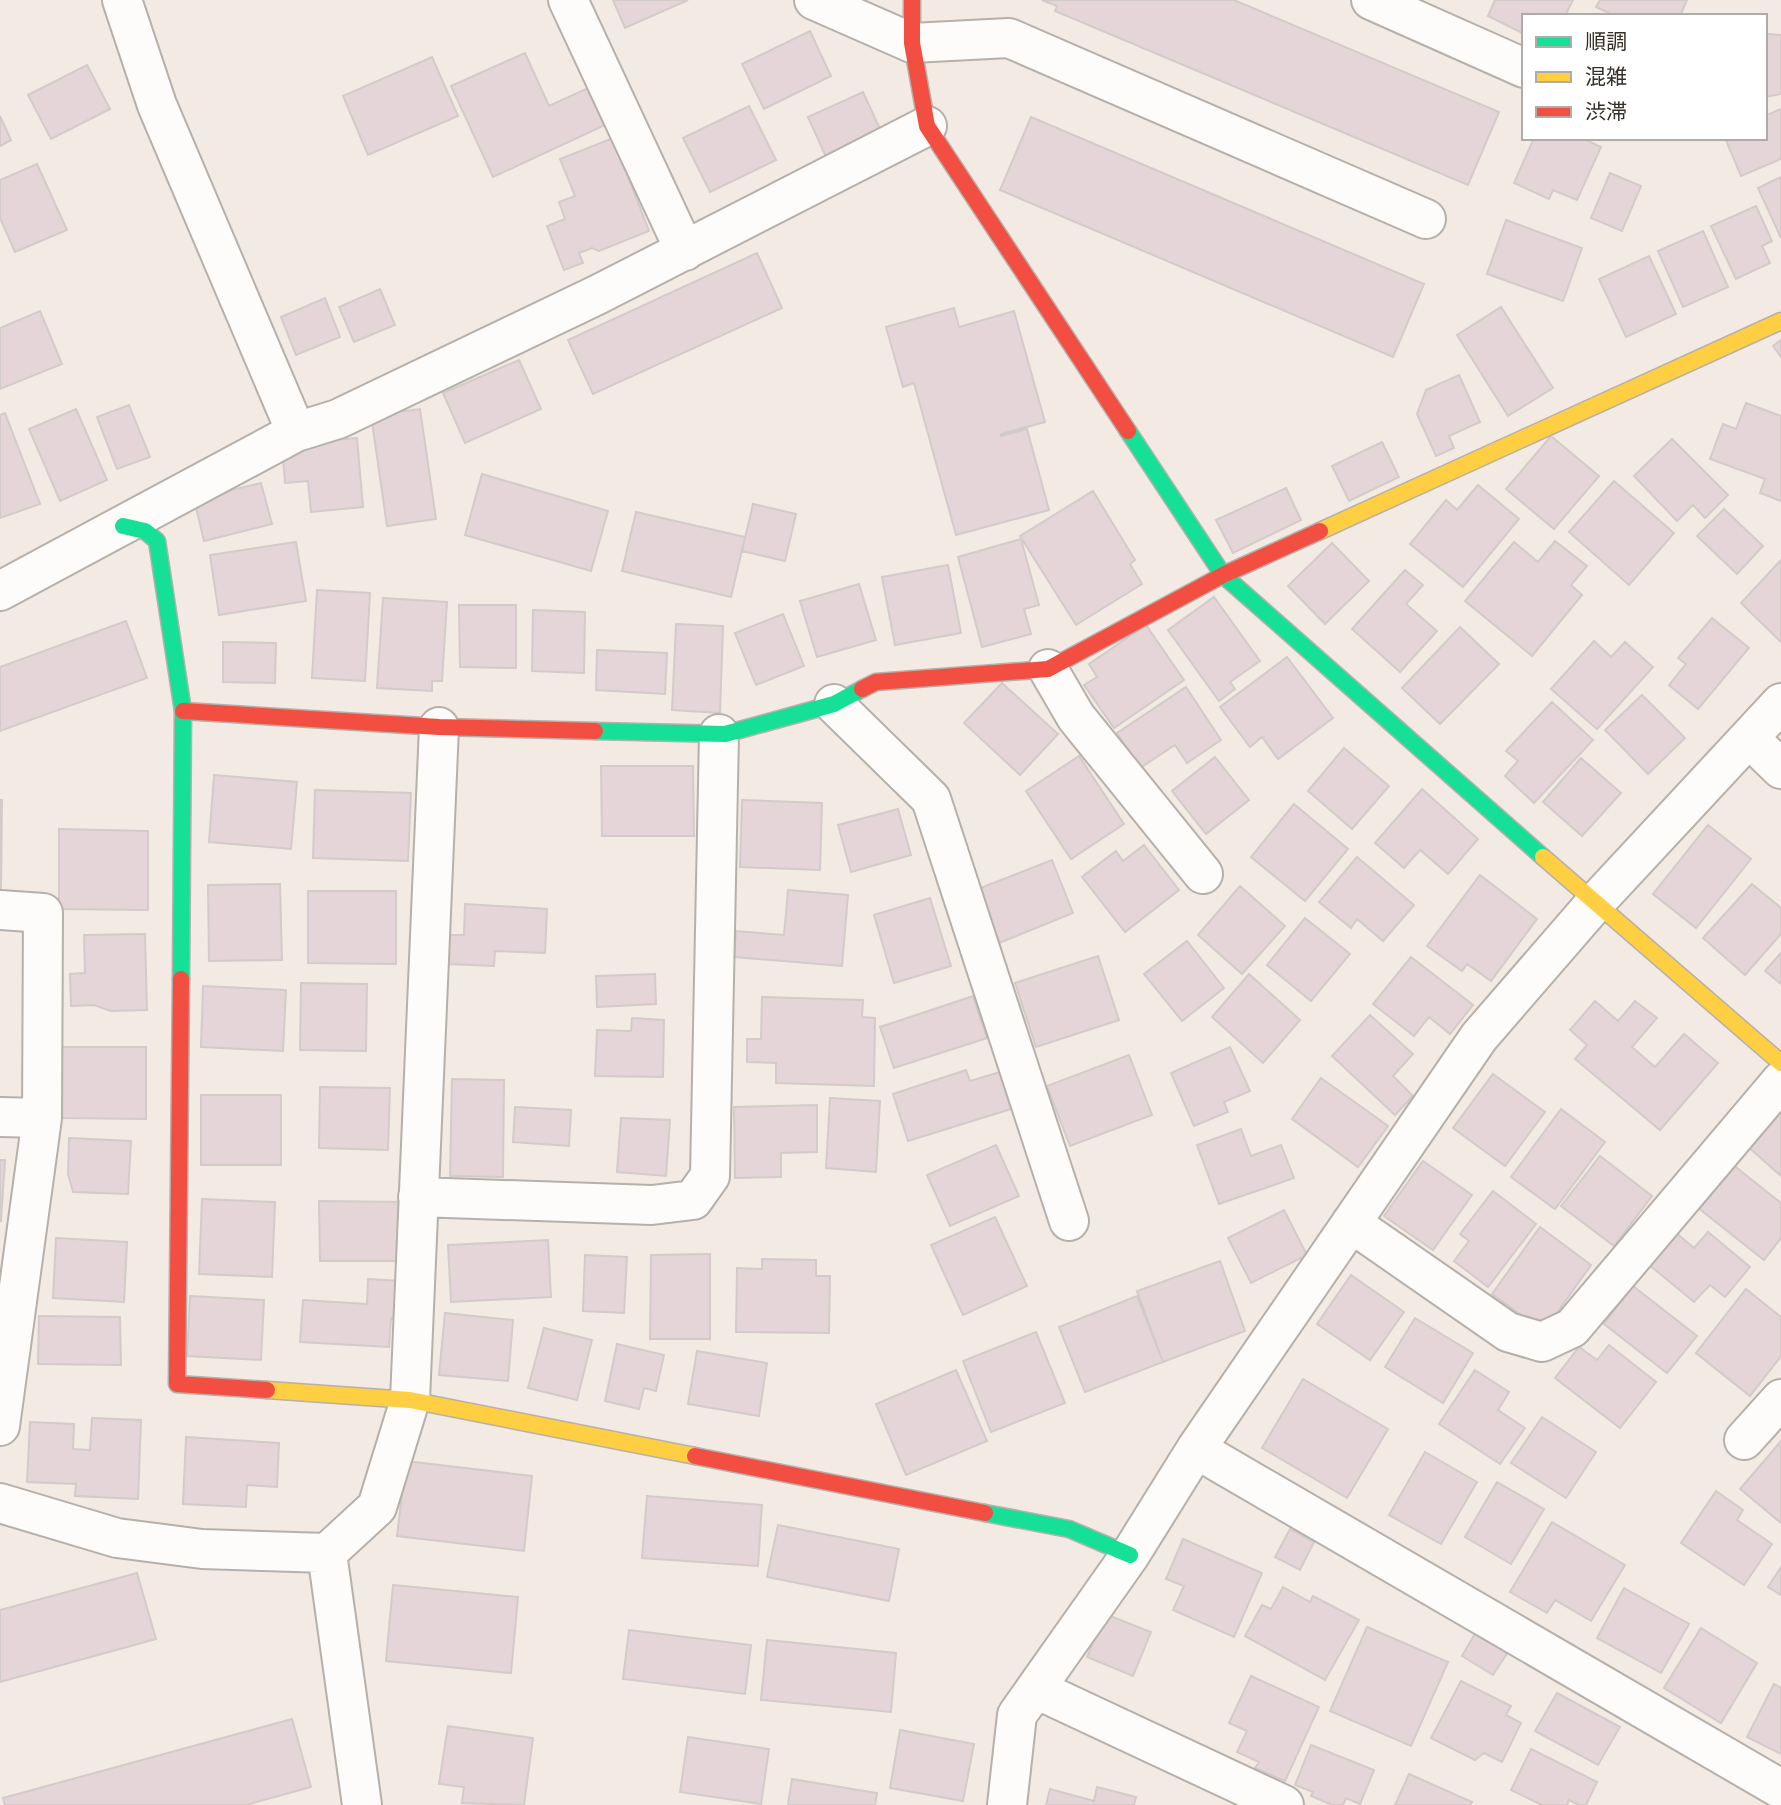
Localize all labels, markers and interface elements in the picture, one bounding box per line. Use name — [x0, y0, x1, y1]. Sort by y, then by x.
legend — [1522, 14, 1767, 140]
text: 順調 — [1585, 28, 1627, 53]
text: 混雑 — [1585, 63, 1627, 88]
text: 渋滞 — [1585, 98, 1627, 123]

